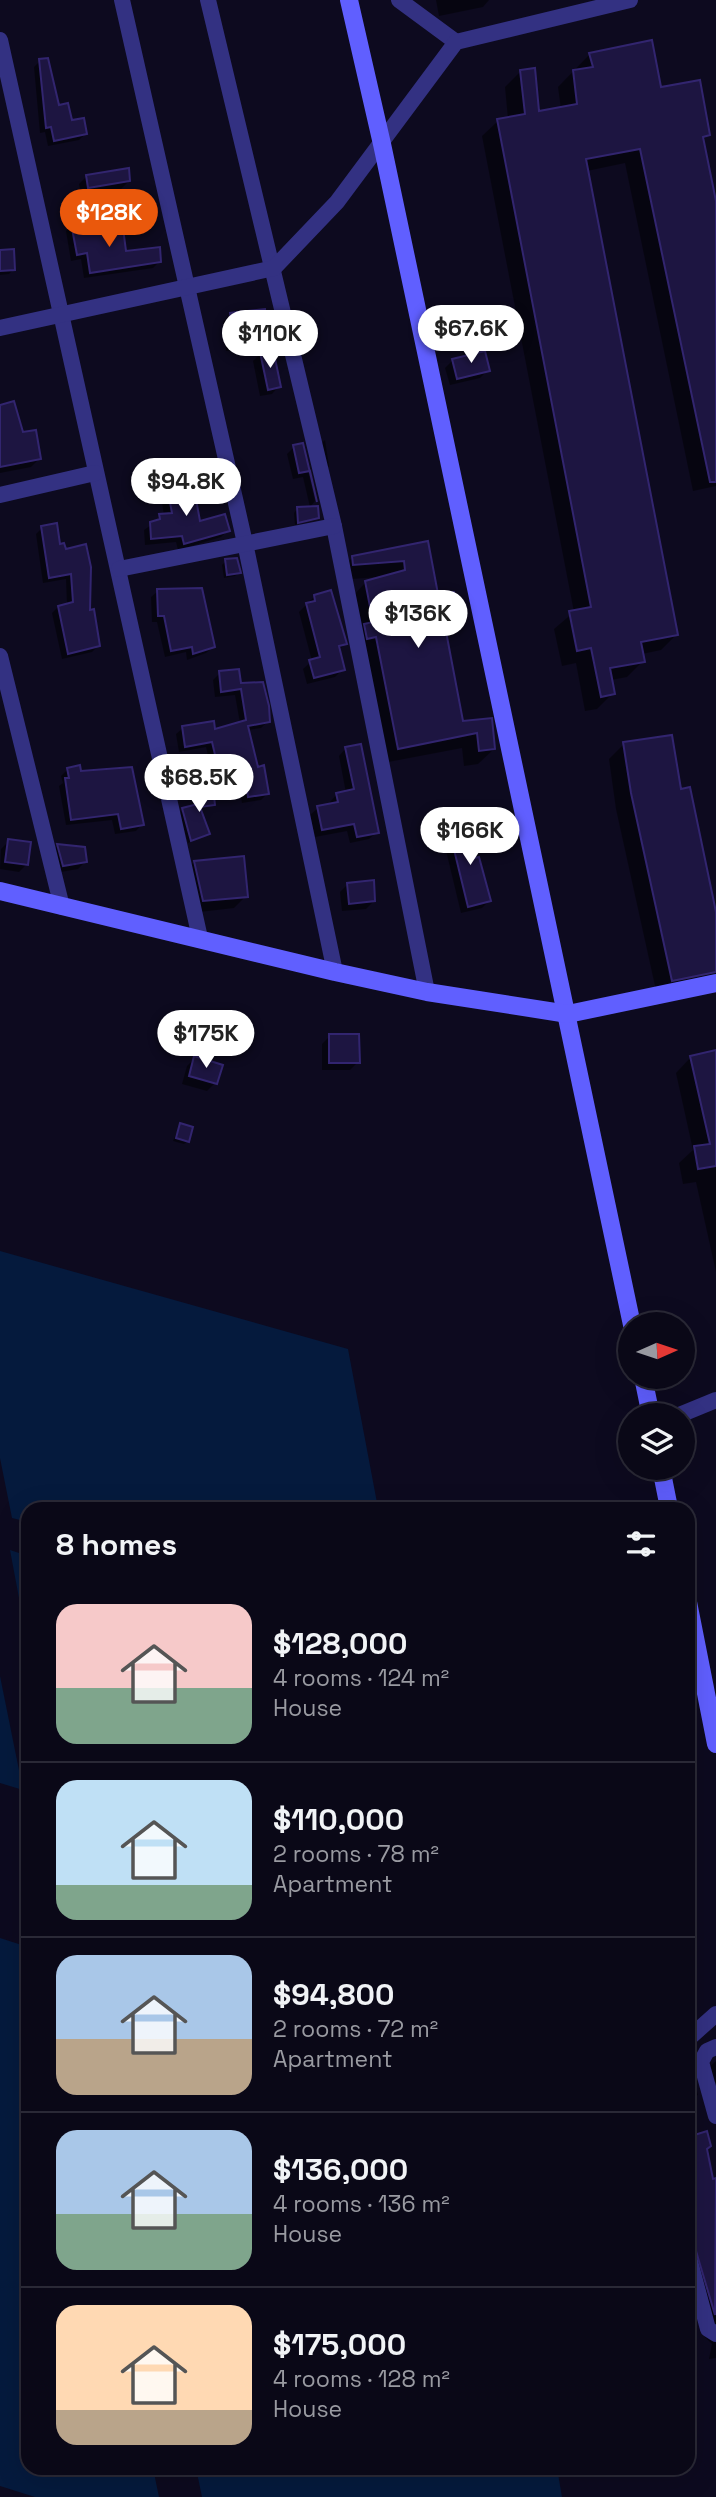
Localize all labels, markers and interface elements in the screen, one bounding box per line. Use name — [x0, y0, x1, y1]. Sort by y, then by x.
pin: $128K — [60, 190, 158, 249]
text: $128K — [76, 197, 142, 227]
pin: $67.6K — [414, 306, 528, 365]
pin: $110K — [221, 310, 319, 370]
text: $67.6K — [434, 313, 508, 343]
text: $110K — [238, 318, 302, 348]
pin: $94.8K — [129, 458, 243, 518]
text: $94.8K — [147, 466, 225, 496]
pin: $136K — [369, 590, 467, 650]
text: $136K — [385, 598, 451, 628]
pin: $68.5K — [142, 754, 256, 814]
text: $68.5K — [160, 762, 238, 792]
pin: $166K — [421, 808, 519, 867]
text: $166K — [436, 815, 504, 845]
pin: $175K — [157, 1010, 255, 1070]
text: $175K — [173, 1018, 239, 1048]
north arrow — [618, 1312, 695, 1390]
map controls — [618, 1312, 695, 1480]
button: layers — [618, 1403, 695, 1480]
text: 8 homes — [56, 1525, 177, 1564]
icon: filters — [622, 1525, 660, 1563]
text: $128,000 — [273, 1624, 407, 1663]
icon: home — [112, 1632, 196, 1716]
text: 4 rooms · 124 m² — [273, 1663, 449, 1693]
text: House — [273, 1693, 342, 1723]
text: $110,000 — [273, 1800, 404, 1839]
icon: home — [112, 1808, 196, 1892]
text: 2 rooms · 78 m² — [273, 1839, 439, 1869]
text: Apartment — [273, 1869, 393, 1899]
text: $94,800 — [273, 1975, 395, 2014]
icon: home — [112, 1983, 196, 2067]
text: 2 rooms · 72 m² — [273, 2014, 438, 2044]
text: Apartment — [273, 2044, 393, 2074]
text: $136,000 — [273, 2150, 408, 2189]
icon: home — [112, 2158, 196, 2242]
text: 4 rooms · 136 m² — [273, 2189, 450, 2219]
text: House — [273, 2219, 342, 2249]
text: $175,000 — [273, 2325, 406, 2364]
icon: home — [112, 2333, 196, 2417]
text: 4 rooms · 128 m² — [273, 2364, 450, 2394]
text: House — [273, 2394, 342, 2424]

